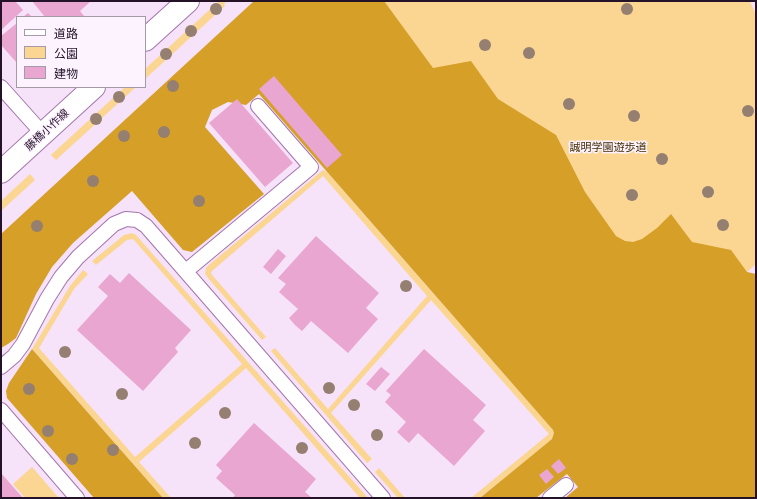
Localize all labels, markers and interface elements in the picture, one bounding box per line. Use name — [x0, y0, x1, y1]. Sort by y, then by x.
legend — [16, 16, 146, 88]
text: 道路 — [54, 26, 78, 41]
text: 公園 — [54, 46, 78, 61]
text: 建物 — [54, 66, 78, 81]
street label: 藤橋小作線 — [22, 106, 72, 154]
park label: 誠明学園遊歩道 — [570, 141, 646, 155]

